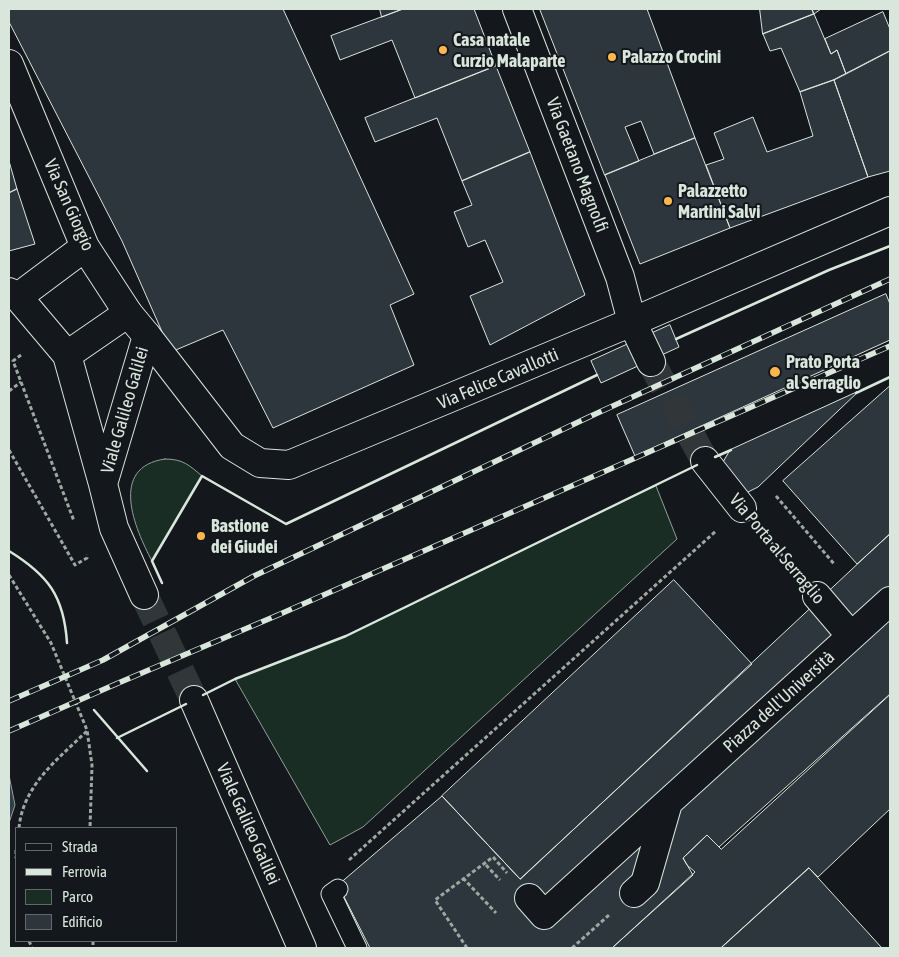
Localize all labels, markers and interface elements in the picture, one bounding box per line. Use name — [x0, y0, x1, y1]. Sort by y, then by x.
place label: Casa natale Curzio Malaparte — [453, 29, 565, 72]
marker: Casa natale Curzio Malaparte — [437, 44, 449, 56]
place label: Palazzo Crocini — [622, 46, 721, 68]
marker: Palazzo Crocini — [606, 51, 618, 63]
street label: Via Gaetano Magnolfi — [541, 95, 613, 235]
street label: Via San Giorgio — [39, 156, 99, 254]
place label: Palazzetto Martini Salvi — [678, 180, 760, 222]
marker: Palazzetto Martini Salvi — [662, 195, 674, 207]
street label: Viale Galileo Galilei — [97, 344, 153, 476]
street label: Via Felice Cavallotti — [434, 344, 562, 414]
place label: Prato Porta al Serraglio — [786, 351, 861, 394]
marker: Prato Porta al Serraglio — [768, 365, 782, 379]
street label: Via Porta al Serraglio — [725, 490, 829, 608]
place label: Bastione dei Giudei — [211, 515, 278, 558]
marker: Bastione dei Giudei — [195, 530, 207, 542]
street label: Piazza dell'Università — [719, 646, 839, 758]
street label: Viale Galileo Galilei — [212, 760, 284, 888]
legend — [15, 827, 178, 942]
text: Strada — [62, 838, 98, 855]
text: Ferrovia — [62, 863, 107, 880]
text: Parco — [62, 888, 93, 905]
text: Edificio — [62, 913, 103, 930]

